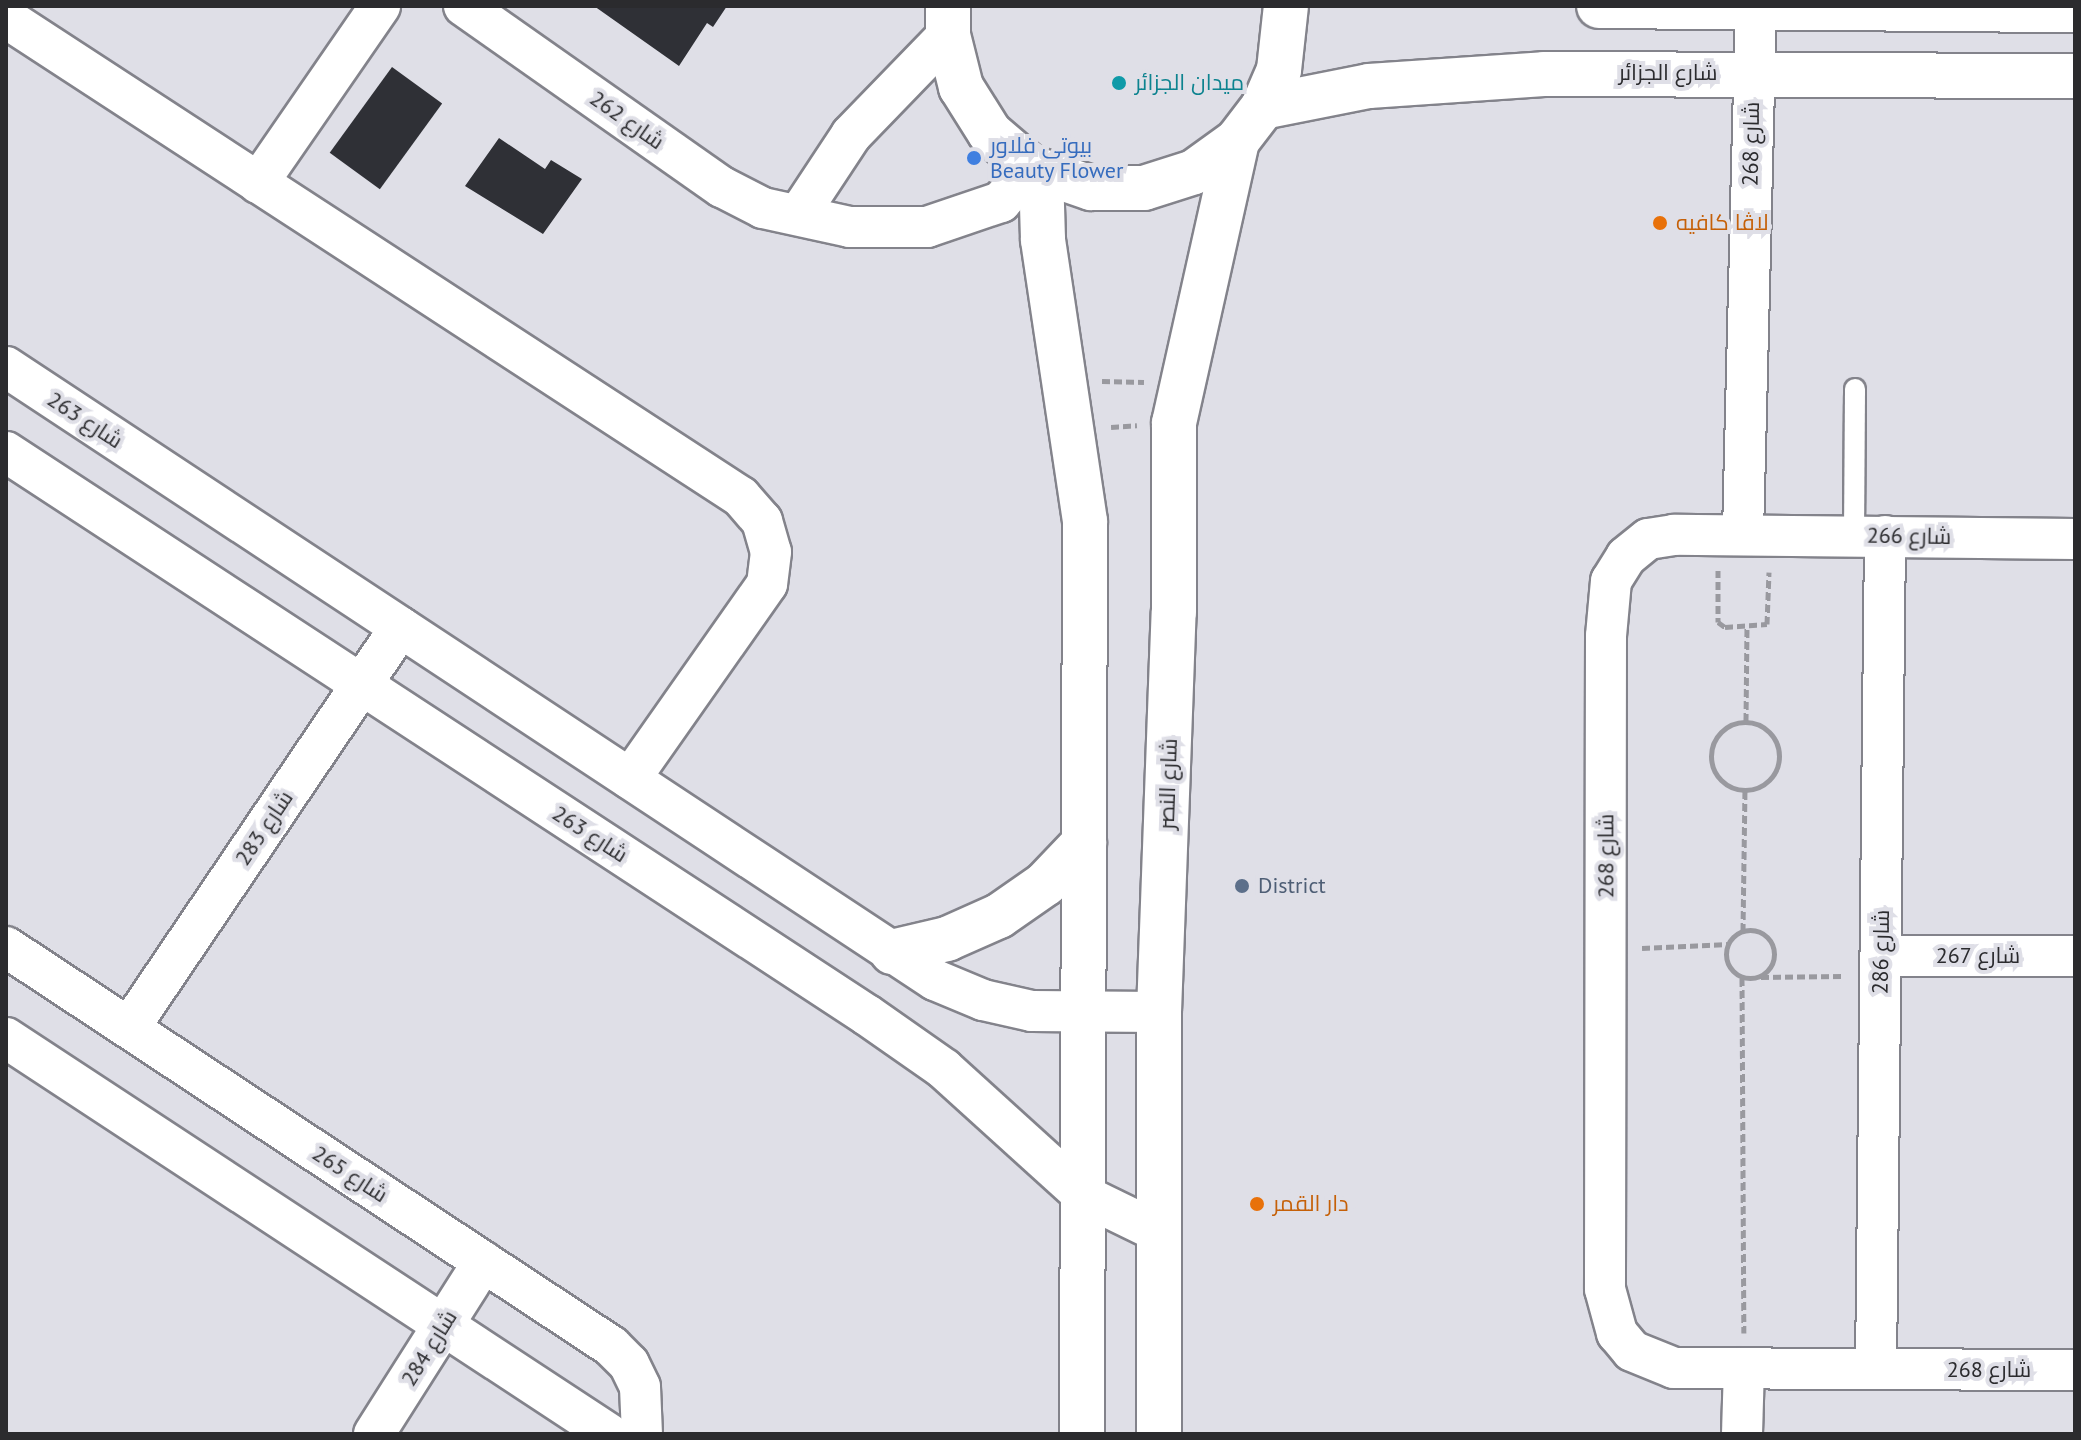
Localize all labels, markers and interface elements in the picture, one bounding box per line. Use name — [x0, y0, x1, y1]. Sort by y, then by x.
street label: شارع الجزائر — [1619, 60, 1717, 86]
place label: ميدان الجزائر — [1135, 70, 1244, 96]
marker: ميدان الجزائر — [1110, 74, 1128, 92]
street label: شارع 262 — [585, 85, 669, 155]
street label: شارع 268 — [1737, 102, 1765, 186]
place label: بيوتى فلاور Beauty Flower — [990, 132, 1124, 184]
marker: بيوتى فلاور Beauty Flower — [965, 149, 983, 167]
place label: لاڤا كافيه — [1676, 210, 1769, 236]
marker: لاڤا كافيه — [1651, 214, 1669, 232]
street label: شارع 263 — [42, 386, 128, 454]
street label: شارع 266 — [1867, 522, 1951, 550]
street label: شارع النصر — [1153, 738, 1183, 830]
street label: شارع 283 — [229, 786, 299, 870]
street label: شارع 263 — [547, 800, 633, 868]
street label: شارع 268 — [1593, 814, 1619, 898]
place label: District — [1258, 873, 1326, 899]
marker: District — [1233, 877, 1251, 895]
street label: شارع 286 — [1867, 910, 1895, 994]
street label: شارع 267 — [1936, 943, 2020, 969]
street label: شارع 265 — [307, 1140, 393, 1208]
place label: دار القمر — [1273, 1191, 1349, 1217]
marker: دار القمر — [1248, 1195, 1266, 1213]
street label: شارع 284 — [395, 1305, 463, 1391]
street label: شارع 268 — [1947, 1357, 2031, 1383]

